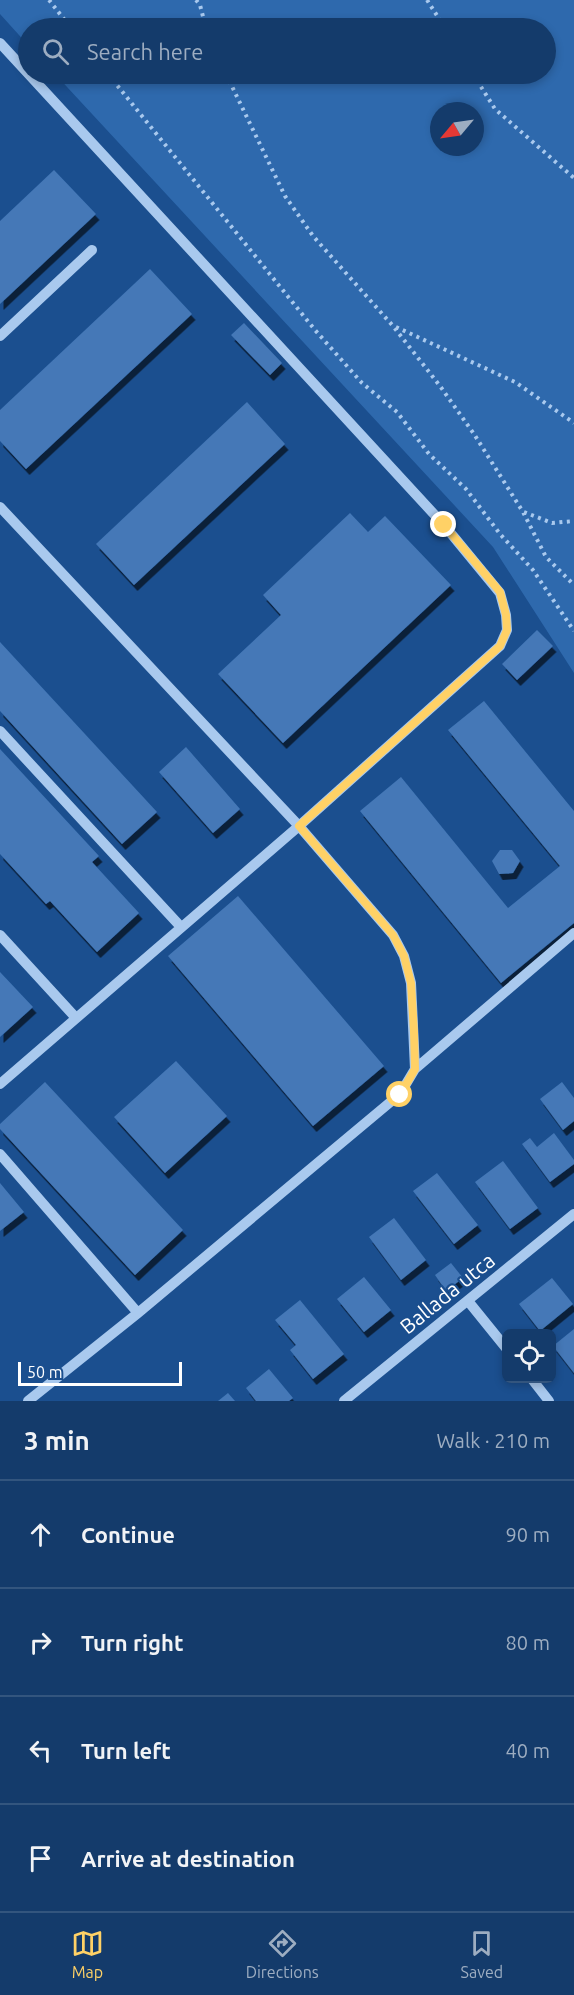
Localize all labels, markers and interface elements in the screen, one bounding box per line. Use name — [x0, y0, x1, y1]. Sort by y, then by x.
search box — [18, 18, 556, 84]
icon: search — [39, 35, 72, 68]
text: Search here — [87, 39, 203, 64]
north arrow — [430, 102, 484, 156]
route end — [430, 511, 456, 537]
route start — [386, 1081, 412, 1107]
street label: Ballada utca — [395, 1248, 499, 1338]
map controls — [502, 1329, 556, 1383]
button: locate — [502, 1329, 556, 1383]
scale bar — [18, 1359, 182, 1386]
text: 50 m — [27, 1363, 63, 1381]
text: 3 min — [24, 1426, 90, 1455]
text: Walk · 210 m — [437, 1429, 550, 1452]
icon: ahead — [24, 1518, 57, 1551]
text: Continue — [81, 1522, 175, 1547]
text: 90 m — [506, 1523, 550, 1546]
icon: right — [24, 1626, 57, 1659]
text: Turn right — [81, 1630, 183, 1655]
text: 80 m — [506, 1631, 550, 1654]
icon: left — [24, 1734, 57, 1767]
text: Turn left — [81, 1738, 171, 1763]
text: 40 m — [506, 1739, 550, 1762]
icon: arrive — [24, 1842, 57, 1875]
text: Arrive at destination — [81, 1846, 295, 1871]
tab: Map — [71, 1927, 104, 1981]
tab: Directions — [246, 1927, 319, 1981]
tab: Saved — [461, 1927, 503, 1981]

